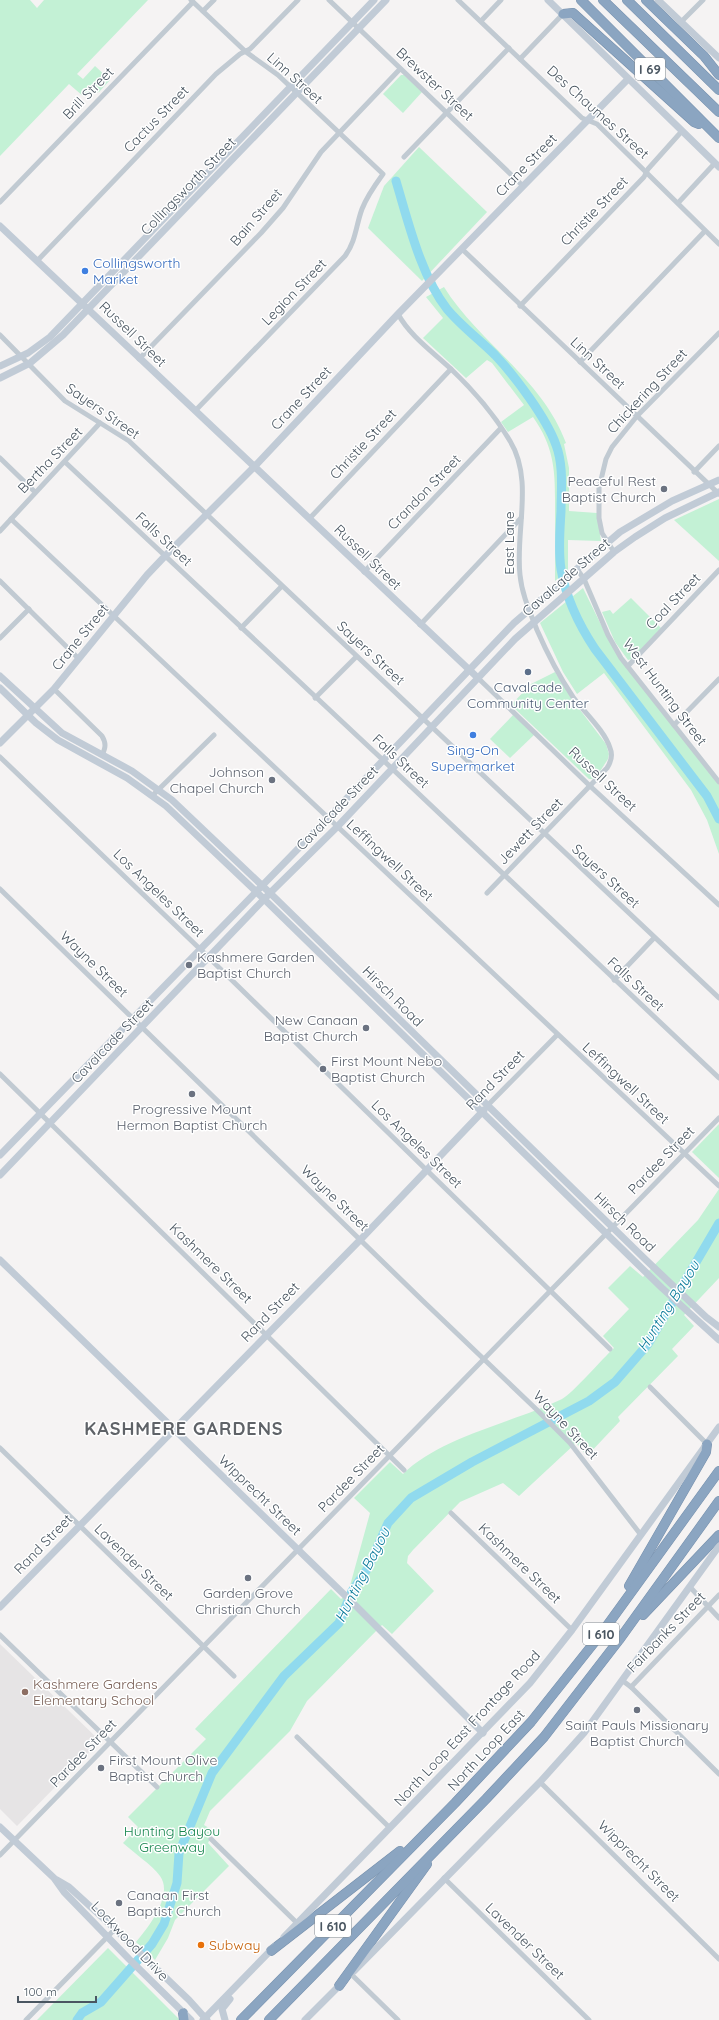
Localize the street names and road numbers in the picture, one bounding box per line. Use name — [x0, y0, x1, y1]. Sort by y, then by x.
street label: Brewster Street — [393, 44, 478, 125]
street label: Linn Street — [263, 48, 327, 108]
road number: I 69 — [635, 58, 665, 80]
street label: Des Chaumes Street — [543, 61, 653, 163]
street label: Brill Street — [59, 63, 118, 123]
street label: Cactus Street — [120, 82, 193, 156]
street label: Crane Street — [491, 129, 561, 200]
street label: Collingsworth Street — [137, 133, 240, 239]
street label: Christie Street — [556, 172, 632, 250]
street label: Bain Street — [226, 184, 286, 250]
street label: Legion Street — [258, 255, 330, 329]
street label: Russell Street — [96, 297, 171, 371]
street label: Linn Street — [567, 333, 629, 393]
street label: Chickering Street — [603, 345, 691, 437]
street label: Crane Street — [267, 362, 335, 434]
street label: Sayers Street — [63, 379, 144, 443]
street label: Christie Street — [326, 405, 400, 483]
street label: Bertha Street — [14, 423, 86, 497]
street label: Crandon Street — [383, 450, 465, 534]
street label: Falls Street — [132, 508, 196, 570]
street label: East Lane — [500, 511, 518, 575]
street label: Russell Street — [331, 520, 406, 594]
street label: Cavalcade Street — [518, 534, 614, 620]
street label: Coal Street — [642, 569, 704, 633]
street label: Crane Street — [48, 600, 113, 674]
street label: Sayers Street — [333, 617, 409, 689]
street label: West Hunting Street — [619, 635, 711, 749]
street label: Falls Street — [369, 730, 433, 792]
street label: Russell Street — [565, 743, 641, 815]
street label: Cavalcade Street — [292, 762, 382, 854]
street label: Jewett Street — [494, 794, 566, 868]
street label: Leffingwell Street — [343, 815, 437, 905]
street label: Sayers Street — [568, 840, 644, 912]
street label: Los Angeles Street — [110, 845, 208, 941]
street label: Wayne Street — [56, 927, 132, 1001]
street label: Falls Street — [604, 953, 668, 1015]
street label: Hirsch Road — [359, 962, 427, 1030]
street label: Cavalcade Street — [67, 995, 157, 1087]
street label: Leffingwell Street — [579, 1038, 673, 1128]
street label: Rand Street — [462, 1046, 528, 1114]
street label: Los Angeles Street — [368, 1096, 466, 1192]
street label: Pardee Street — [624, 1122, 698, 1198]
street label: Wayne Street — [297, 1161, 373, 1235]
street label: Hirsch Road — [590, 1188, 660, 1256]
street label: Kashmere Street — [166, 1219, 256, 1307]
street label: Rand Street — [237, 1278, 303, 1346]
street label: Wayne Street — [529, 1387, 603, 1463]
street label: Pardee Street — [314, 1440, 388, 1516]
street label: Wipprecht Street — [215, 1451, 305, 1539]
street label: Rand Street — [10, 1510, 76, 1578]
street label: Kashmere Street — [475, 1519, 565, 1607]
street label: Lavender Street — [91, 1520, 177, 1604]
street label: Fairbanks Street — [623, 1588, 709, 1676]
road number: I 610 — [583, 1623, 619, 1645]
street label: North Loop East Frontage Road — [390, 1647, 544, 1809]
street label: North Loop East — [444, 1706, 528, 1794]
street label: Pardee Street — [46, 1715, 120, 1791]
street label: Wipprecht Street — [594, 1816, 684, 1906]
street label: Lockwood Drive — [87, 1897, 173, 1985]
street label: Lavender Street — [482, 1899, 568, 1983]
road number: I 610 — [315, 1915, 351, 1937]

